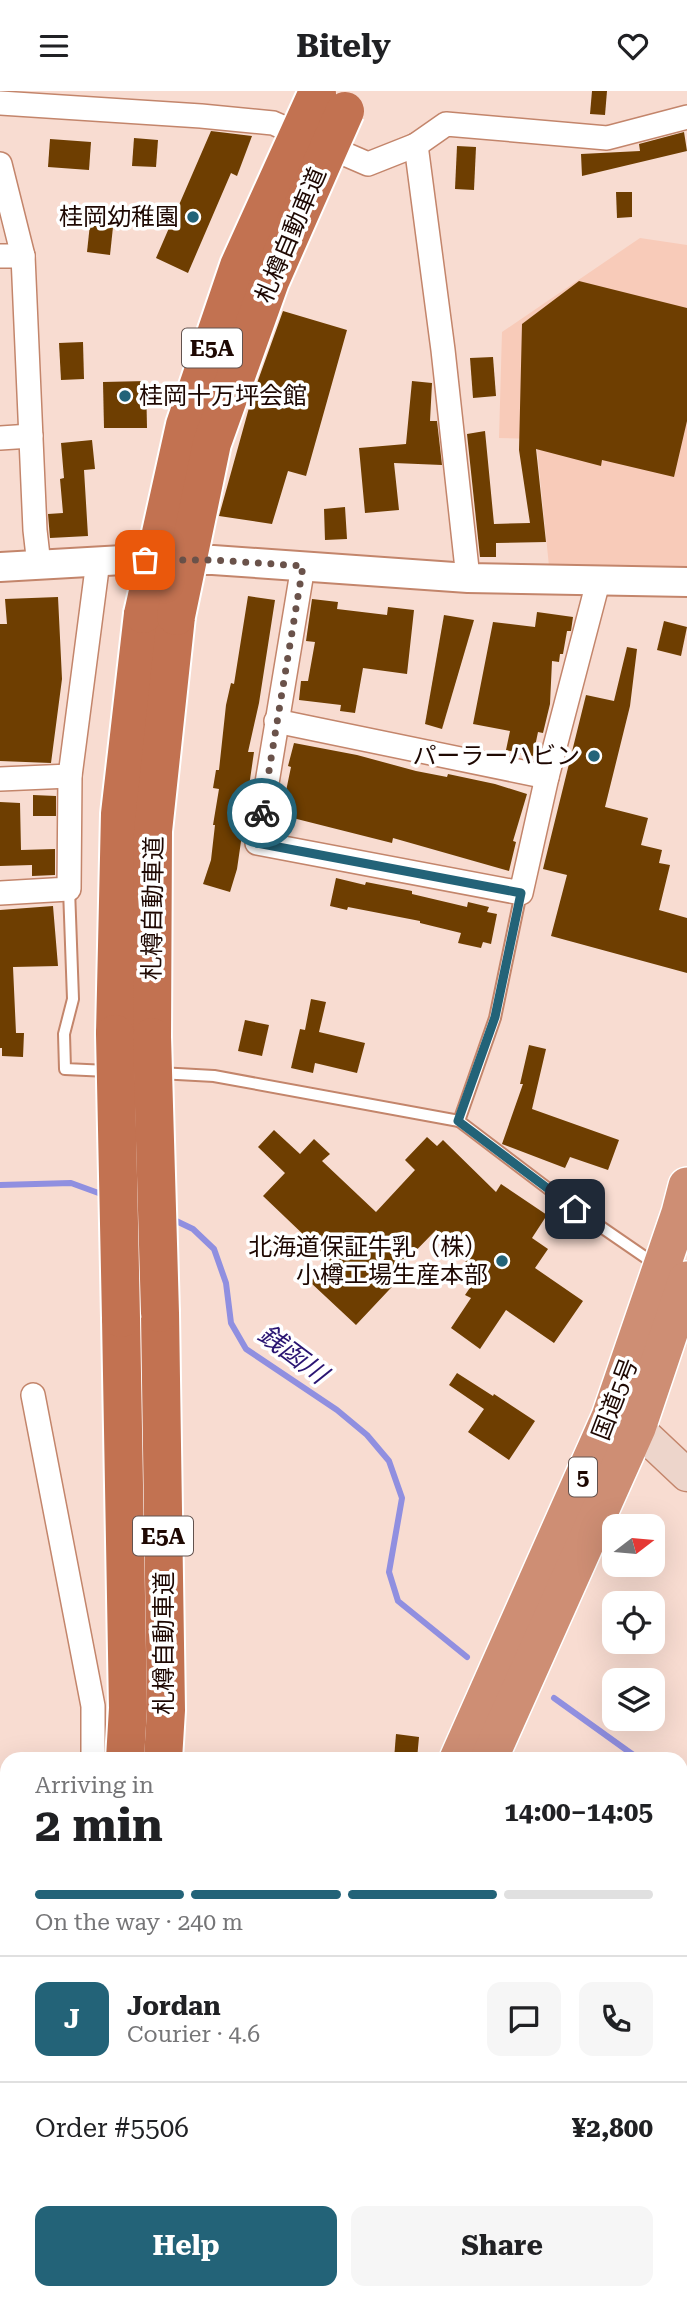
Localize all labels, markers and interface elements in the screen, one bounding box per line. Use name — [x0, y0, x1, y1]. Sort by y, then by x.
icon: menu — [35, 27, 73, 65]
text: Bitely — [296, 27, 391, 65]
icon: heart — [614, 27, 652, 65]
street label: 札樽自動車道 — [250, 163, 332, 307]
place label: 桂岡幼稚園 — [59, 203, 179, 231]
marker: 桂岡幼稚園 — [185, 209, 201, 225]
road number: E5A — [182, 329, 242, 367]
place label: 桂岡十万坪会館 — [139, 382, 307, 410]
marker: 桂岡十万坪会館 — [117, 388, 133, 404]
pin — [115, 530, 175, 590]
icon: bag — [126, 541, 164, 579]
place label: パーラーハビン — [412, 742, 580, 770]
marker: パーラーハビン — [586, 748, 602, 764]
courier — [227, 778, 297, 848]
icon: bike — [243, 794, 281, 832]
street label: 札樽自動車道 — [138, 836, 168, 980]
pin — [545, 1179, 605, 1239]
icon: home — [556, 1190, 594, 1228]
place label: 北海道保証牛乳（株） 小樽工場生産本部 — [248, 1233, 488, 1289]
marker: 北海道保証牛乳（株） 小樽工場生産本部 — [494, 1253, 510, 1269]
water label: 銭函川 — [253, 1319, 336, 1391]
street label: 国道5号 — [587, 1354, 643, 1444]
road number: 5 — [569, 1457, 597, 1497]
north arrow — [602, 1514, 665, 1577]
map controls — [602, 1514, 665, 1731]
road number: E5A — [133, 1517, 193, 1555]
street label: 札樽自動車道 — [150, 1571, 178, 1715]
button: locate — [602, 1591, 665, 1654]
button: layers — [602, 1668, 665, 1731]
text: Arriving in — [35, 1772, 154, 1799]
text: 14:00–14:05 — [504, 1797, 653, 1827]
text: 2 min — [35, 1798, 163, 1852]
text: On the way · 240 m — [35, 1909, 243, 1936]
button: chat — [487, 1982, 561, 2056]
button: phone — [579, 1982, 653, 2056]
text: Jordan — [127, 1991, 221, 2021]
text: J — [64, 2004, 80, 2034]
text: Courier · 4.6 — [127, 2021, 260, 2048]
text: Order #5506 — [35, 2113, 189, 2143]
text: ¥2,800 — [572, 2113, 653, 2143]
button: Help — [35, 2206, 337, 2286]
button: Share — [351, 2206, 653, 2286]

